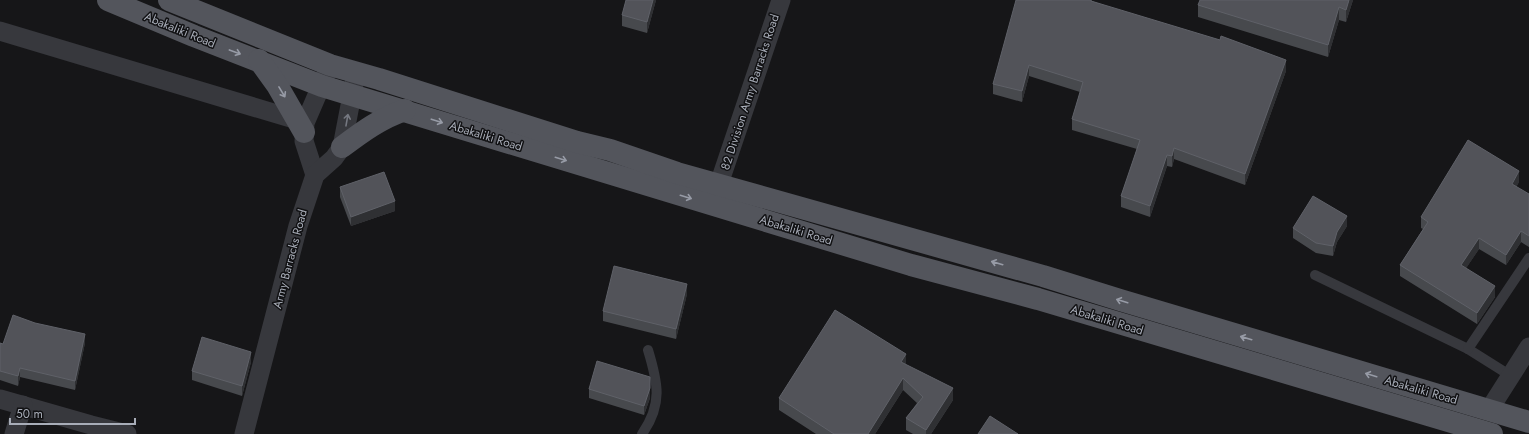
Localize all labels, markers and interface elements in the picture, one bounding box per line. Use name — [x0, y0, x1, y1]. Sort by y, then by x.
street label: Abakaliki Road — [142, 8, 218, 52]
street label: 82 Division Army Barracks Road — [716, 12, 784, 172]
one-way arrow — [229, 48, 241, 56]
one-way arrow — [278, 86, 286, 97]
one-way arrow — [343, 114, 351, 127]
street label: Abakaliki Road — [447, 116, 525, 156]
one-way arrow — [431, 118, 444, 125]
one-way arrow — [555, 156, 568, 163]
one-way arrow — [679, 194, 692, 201]
street label: Army Barracks Road — [268, 207, 312, 311]
street label: Abakaliki Road — [757, 210, 835, 250]
one-way arrow — [991, 259, 1004, 266]
one-way arrow — [1115, 297, 1128, 304]
street label: Abakaliki Road — [1068, 300, 1146, 340]
one-way arrow — [1240, 334, 1253, 341]
one-way arrow — [1365, 371, 1378, 378]
street label: Abakaliki Road — [1382, 371, 1460, 409]
scale bar — [10, 400, 135, 426]
text: 50 m — [16, 405, 43, 423]

